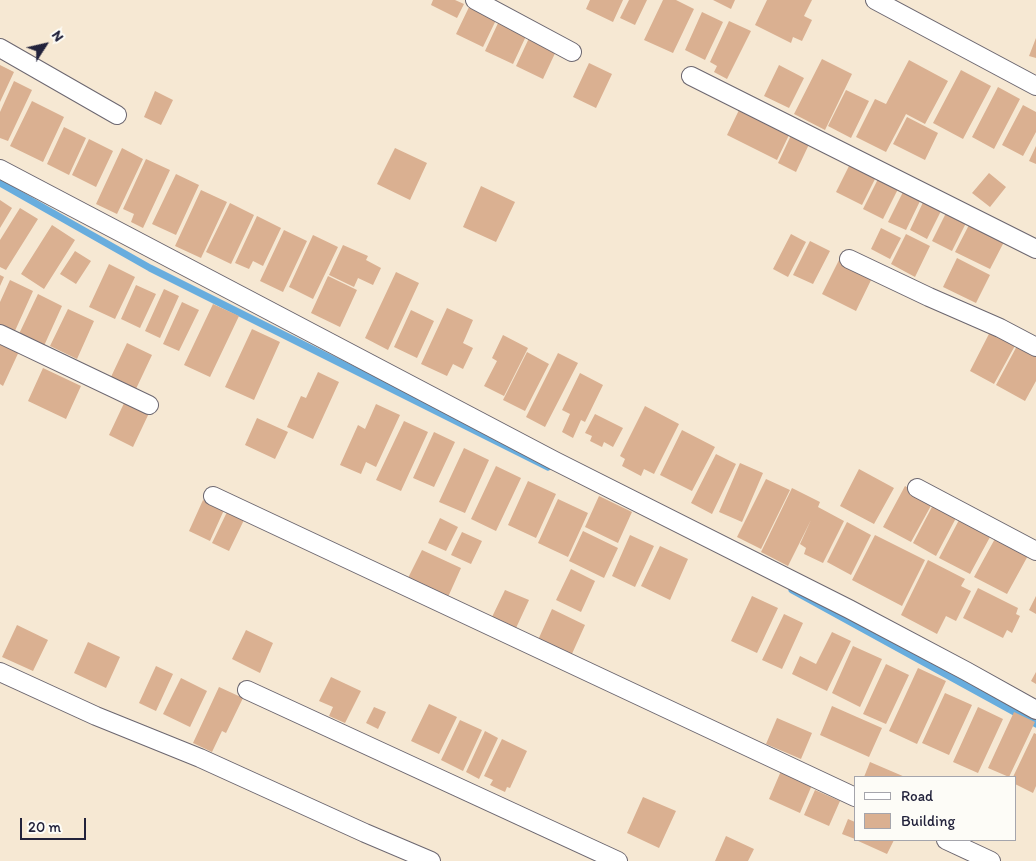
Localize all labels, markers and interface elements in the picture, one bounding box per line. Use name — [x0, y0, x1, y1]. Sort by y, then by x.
north arrow — [20, 20, 70, 70]
text: N — [48, 27, 67, 45]
legend — [854, 776, 1016, 841]
text: Road — [901, 787, 933, 805]
scale bar — [22, 808, 89, 840]
text: Building — [901, 812, 955, 830]
text: 20 m — [28, 818, 61, 836]

